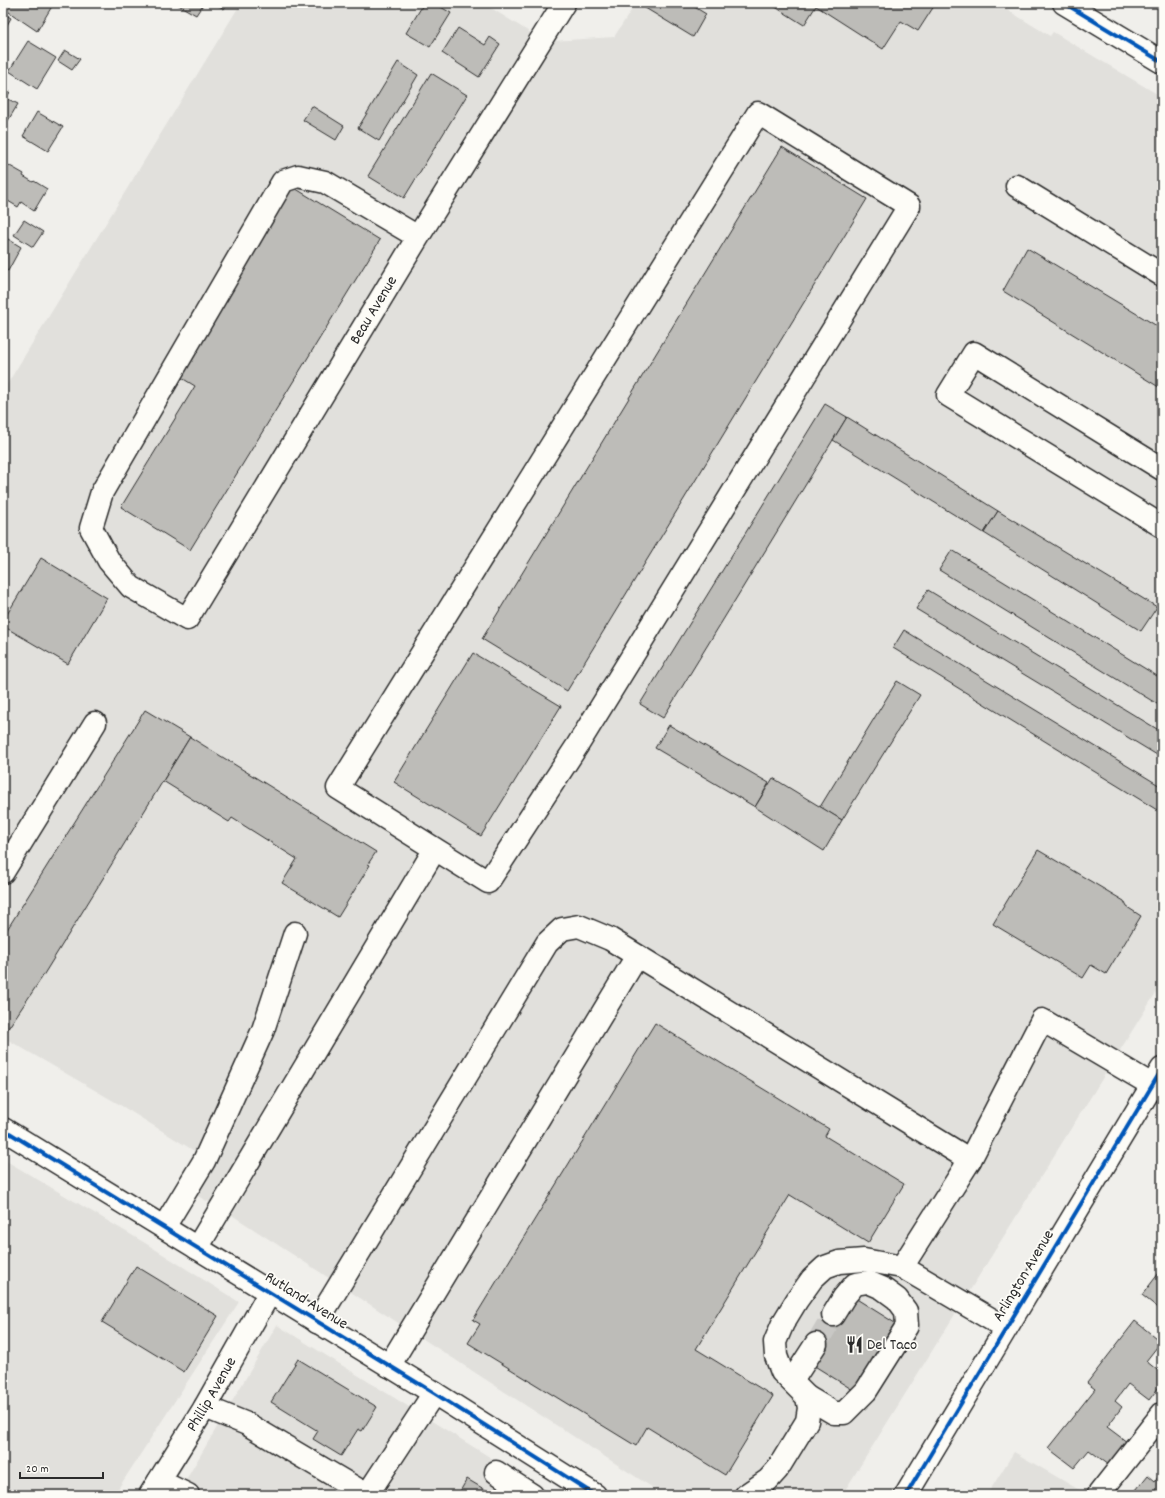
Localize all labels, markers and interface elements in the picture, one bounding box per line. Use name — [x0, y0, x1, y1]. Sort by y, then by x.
street label: Beau Avenue — [344, 271, 403, 349]
street label: Arlington Avenue — [987, 1226, 1061, 1326]
street label: Rutland Avenue — [260, 1266, 352, 1336]
place label: Del Taco — [867, 1334, 917, 1357]
restaurant icon: Del Taco — [844, 1335, 864, 1355]
street label: Phillip Avenue — [181, 1353, 242, 1436]
scale bar — [20, 1454, 103, 1480]
text: 20 m — [26, 1461, 49, 1478]

